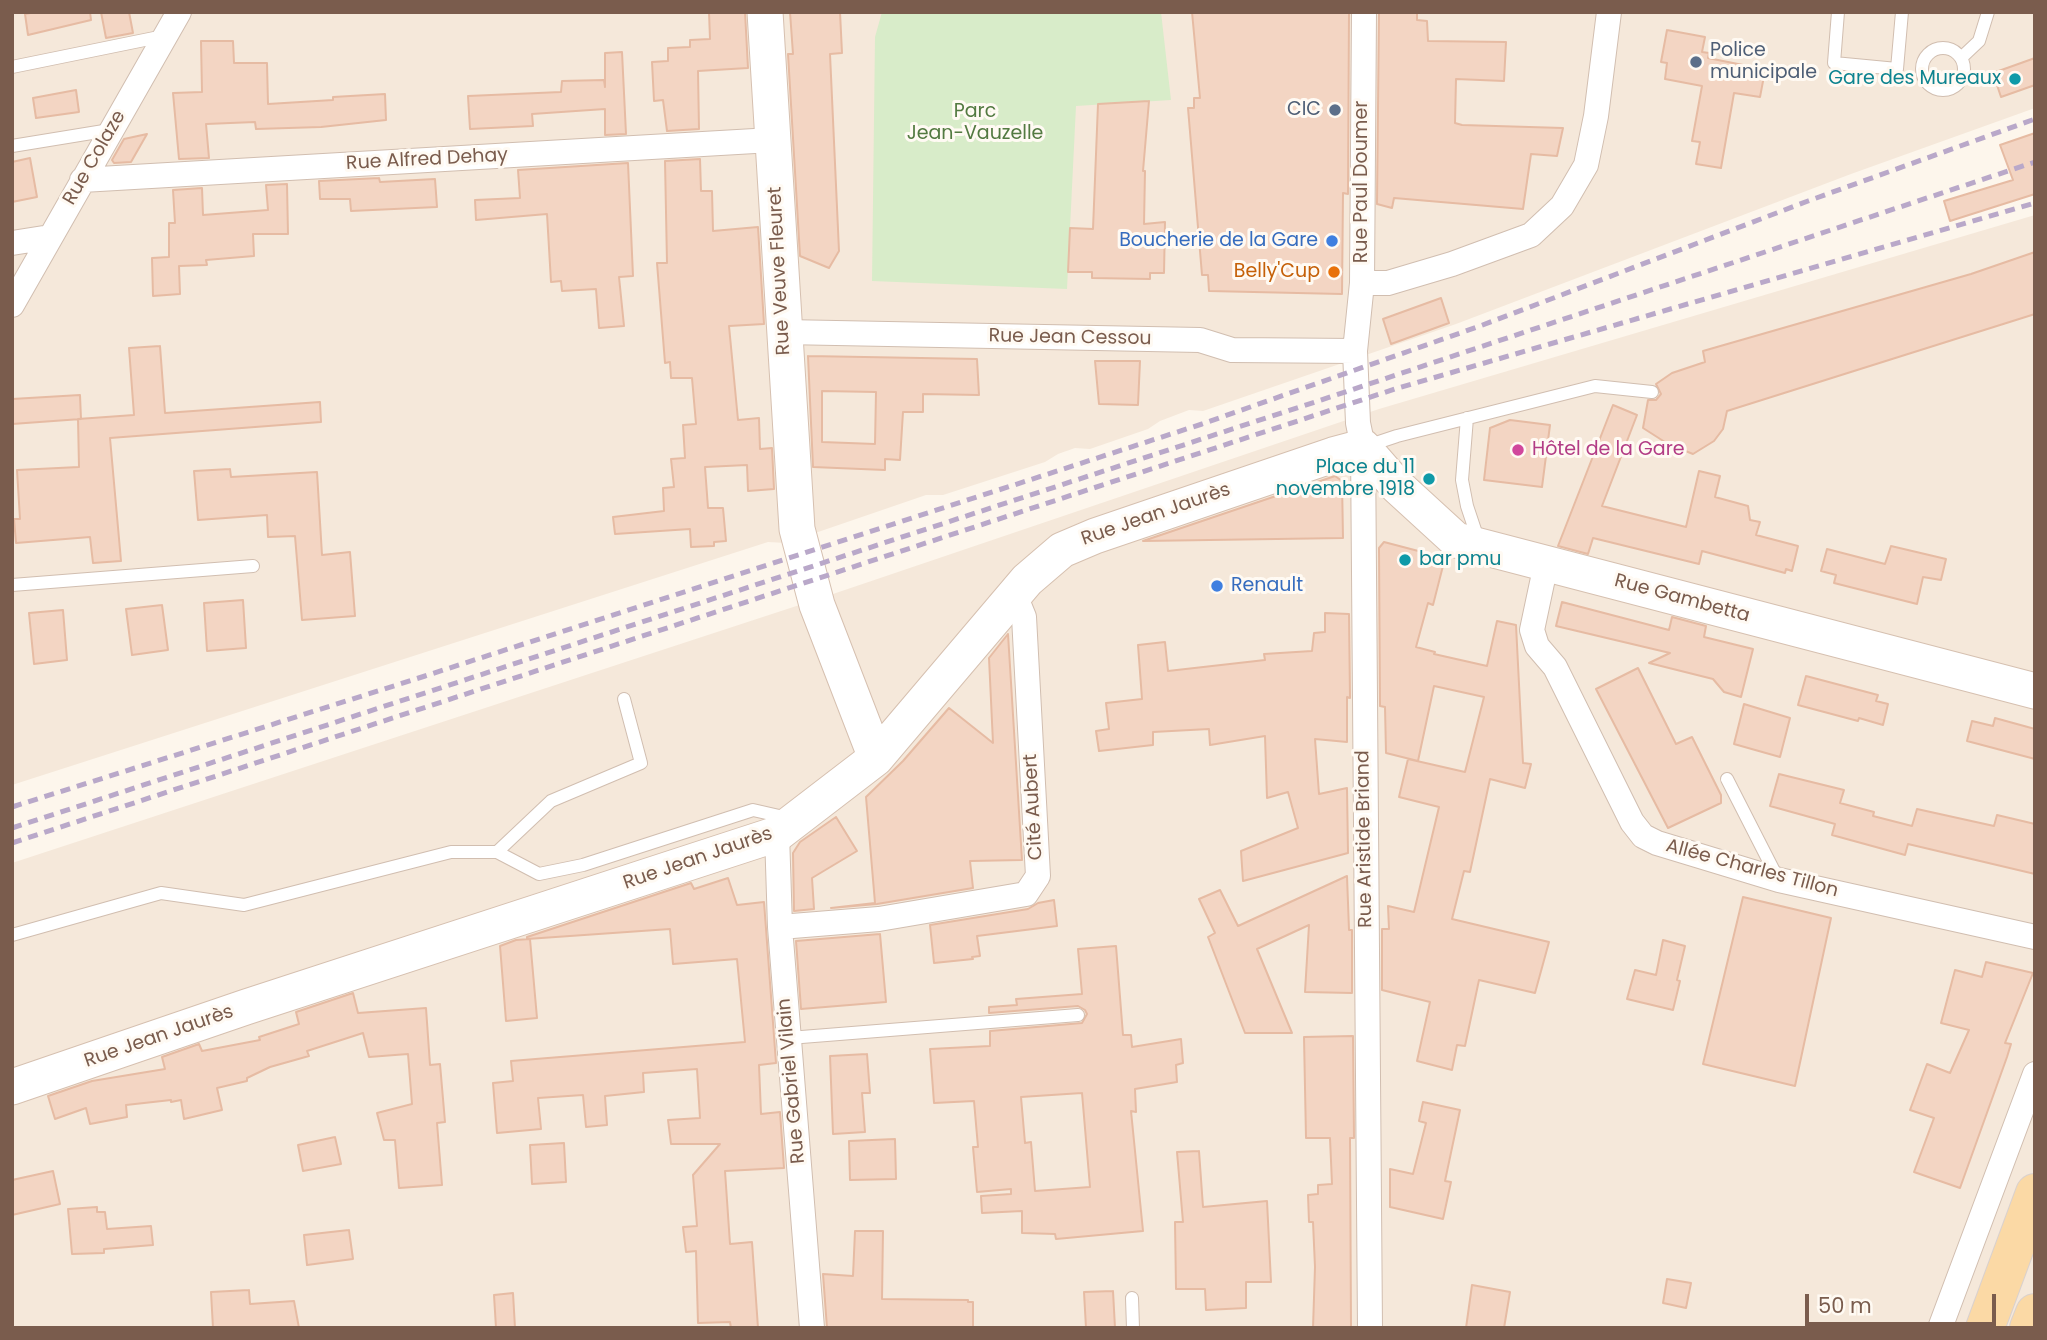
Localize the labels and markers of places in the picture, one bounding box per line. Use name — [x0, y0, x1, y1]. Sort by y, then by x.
place label: Police municipale — [1710, 40, 1817, 84]
marker: Police municipale — [1688, 54, 1704, 70]
place label: Gare des Mureaux — [1828, 68, 2001, 90]
marker: Gare des Mureaux — [2007, 71, 2023, 87]
place label: CIC — [1287, 99, 1321, 121]
marker: CIC — [1327, 102, 1343, 118]
place label: Boucherie de la Gare — [1119, 230, 1318, 252]
marker: Boucherie de la Gare — [1324, 233, 1340, 249]
place label: Belly'Cup — [1234, 261, 1320, 283]
marker: Belly'Cup — [1326, 264, 1342, 280]
place label: Hôtel de la Gare — [1532, 439, 1685, 461]
marker: Hôtel de la Gare — [1510, 442, 1526, 458]
place label: Place du 11 novembre 1918 — [1276, 457, 1415, 501]
marker: Place du 11 novembre 1918 — [1421, 471, 1437, 487]
place label: bar pmu — [1419, 549, 1501, 571]
marker: bar pmu — [1397, 552, 1413, 568]
place label: Renault — [1231, 575, 1303, 597]
marker: Renault — [1209, 578, 1225, 594]

